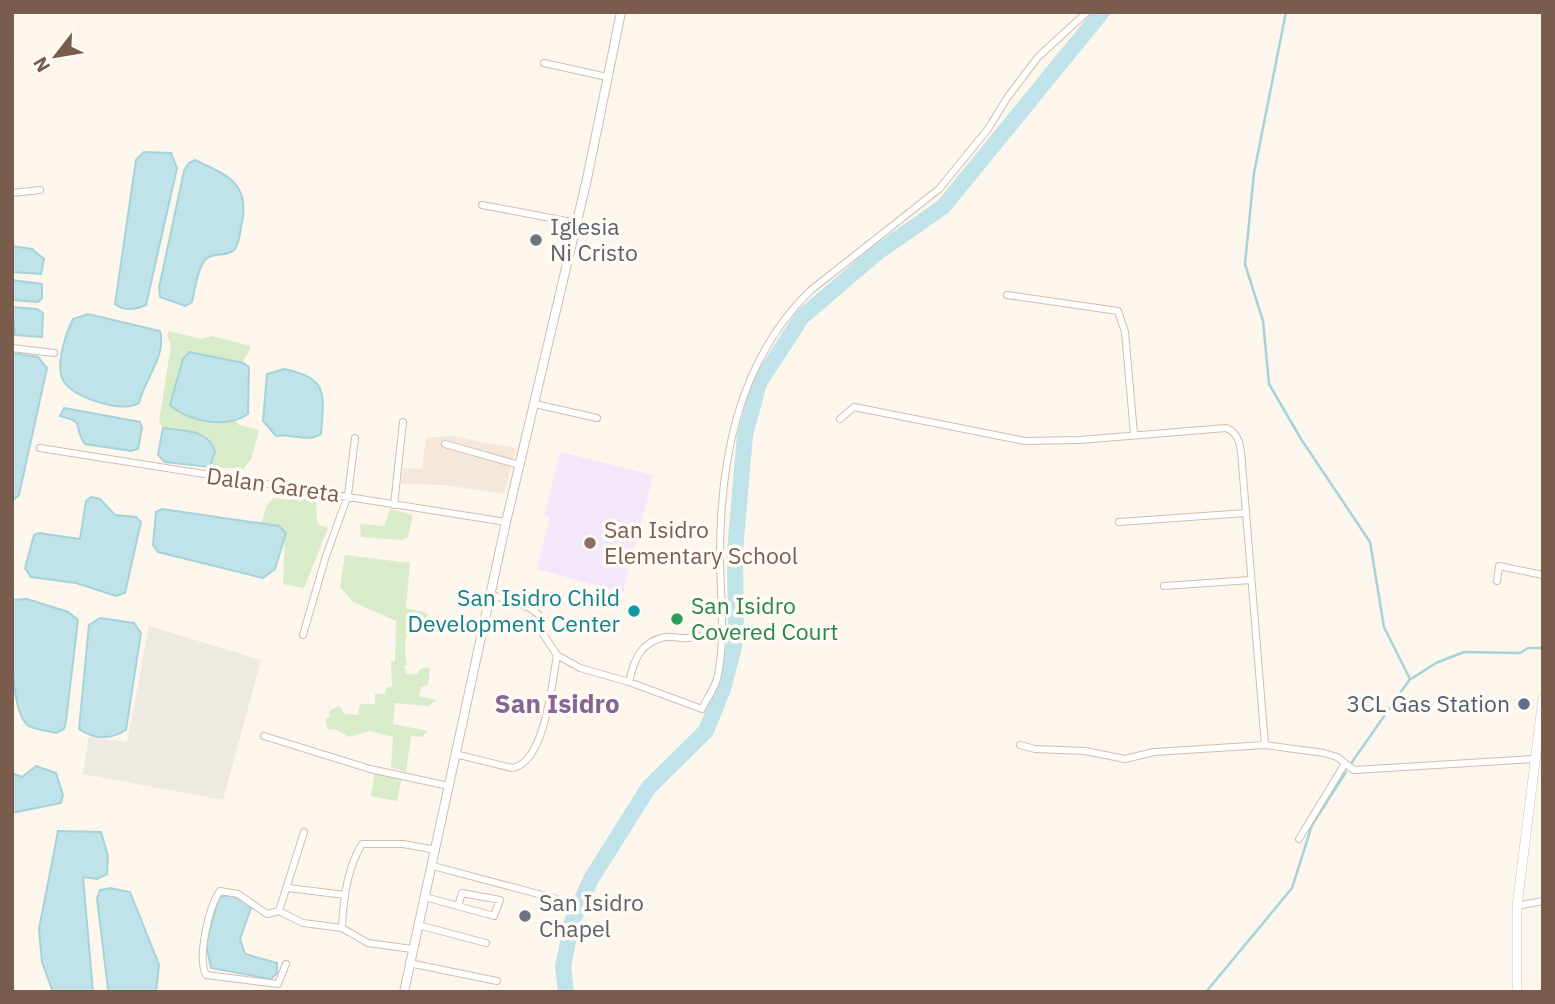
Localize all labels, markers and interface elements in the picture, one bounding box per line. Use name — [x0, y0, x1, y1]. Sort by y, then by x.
north arrow — [21, 21, 91, 91]
text: N — [28, 53, 55, 77]
place label: Iglesia Ni Cristo — [550, 211, 638, 267]
marker: Iglesia Ni Cristo — [528, 232, 544, 248]
street label: Dalan Gareta — [205, 460, 342, 508]
place label: San Isidro Elementary School — [604, 514, 798, 570]
marker: San Isidro Elementary School — [582, 535, 598, 551]
place label: San Isidro Child Development Center — [408, 582, 621, 638]
place label: San Isidro Covered Court — [691, 590, 838, 646]
marker: San Isidro Child Development Center — [626, 603, 642, 619]
marker: San Isidro Covered Court — [669, 611, 685, 627]
district label: San Isidro — [494, 686, 620, 720]
place label: 3CL Gas Station — [1347, 688, 1510, 718]
marker: 3CL Gas Station — [1516, 696, 1532, 712]
place label: San Isidro Chapel — [539, 887, 644, 943]
marker: San Isidro Chapel — [517, 908, 533, 924]

